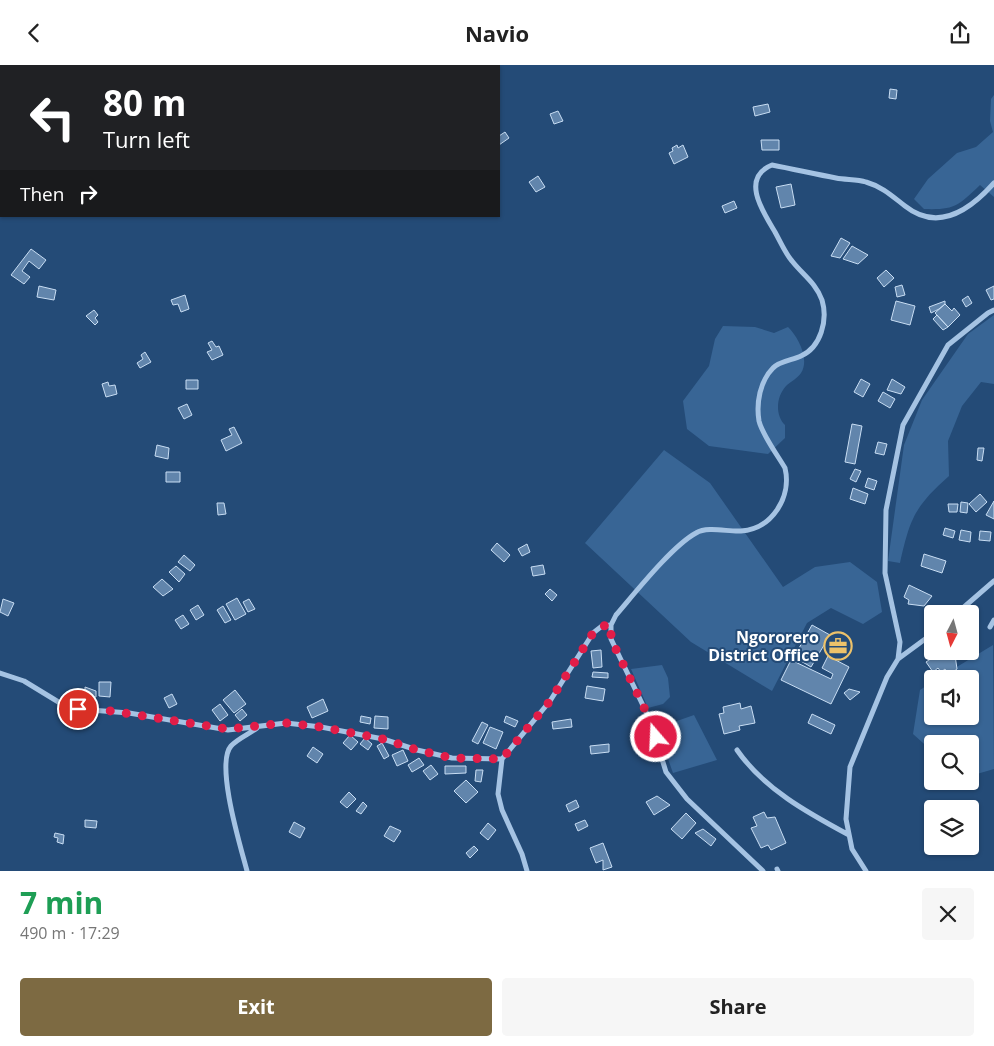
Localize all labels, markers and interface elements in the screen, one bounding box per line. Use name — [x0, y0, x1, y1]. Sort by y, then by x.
text: Navio — [465, 18, 529, 48]
icon: back — [20, 19, 48, 47]
icon: share — [946, 19, 974, 47]
text: 80 m — [103, 79, 186, 126]
icon: left — [20, 85, 85, 150]
text: Turn left — [103, 124, 190, 154]
icon: right — [74, 180, 102, 208]
text: Then — [20, 181, 64, 207]
north arrow — [924, 605, 979, 660]
map controls — [924, 605, 979, 855]
place label: Ngororero District Office — [708, 626, 819, 666]
office icon: Ngororero District Office — [823, 631, 853, 661]
button: sound — [924, 670, 979, 725]
pin — [57, 688, 99, 730]
icon: arrive — [64, 695, 92, 723]
position arrow — [629, 710, 681, 762]
button: search — [924, 735, 979, 790]
button: layers — [924, 800, 979, 855]
text: 7 min — [20, 882, 103, 923]
button: close — [922, 888, 974, 940]
text: 490 m · 17:29 — [20, 922, 120, 944]
button: Exit — [20, 978, 492, 1036]
button: Share — [502, 978, 974, 1036]

